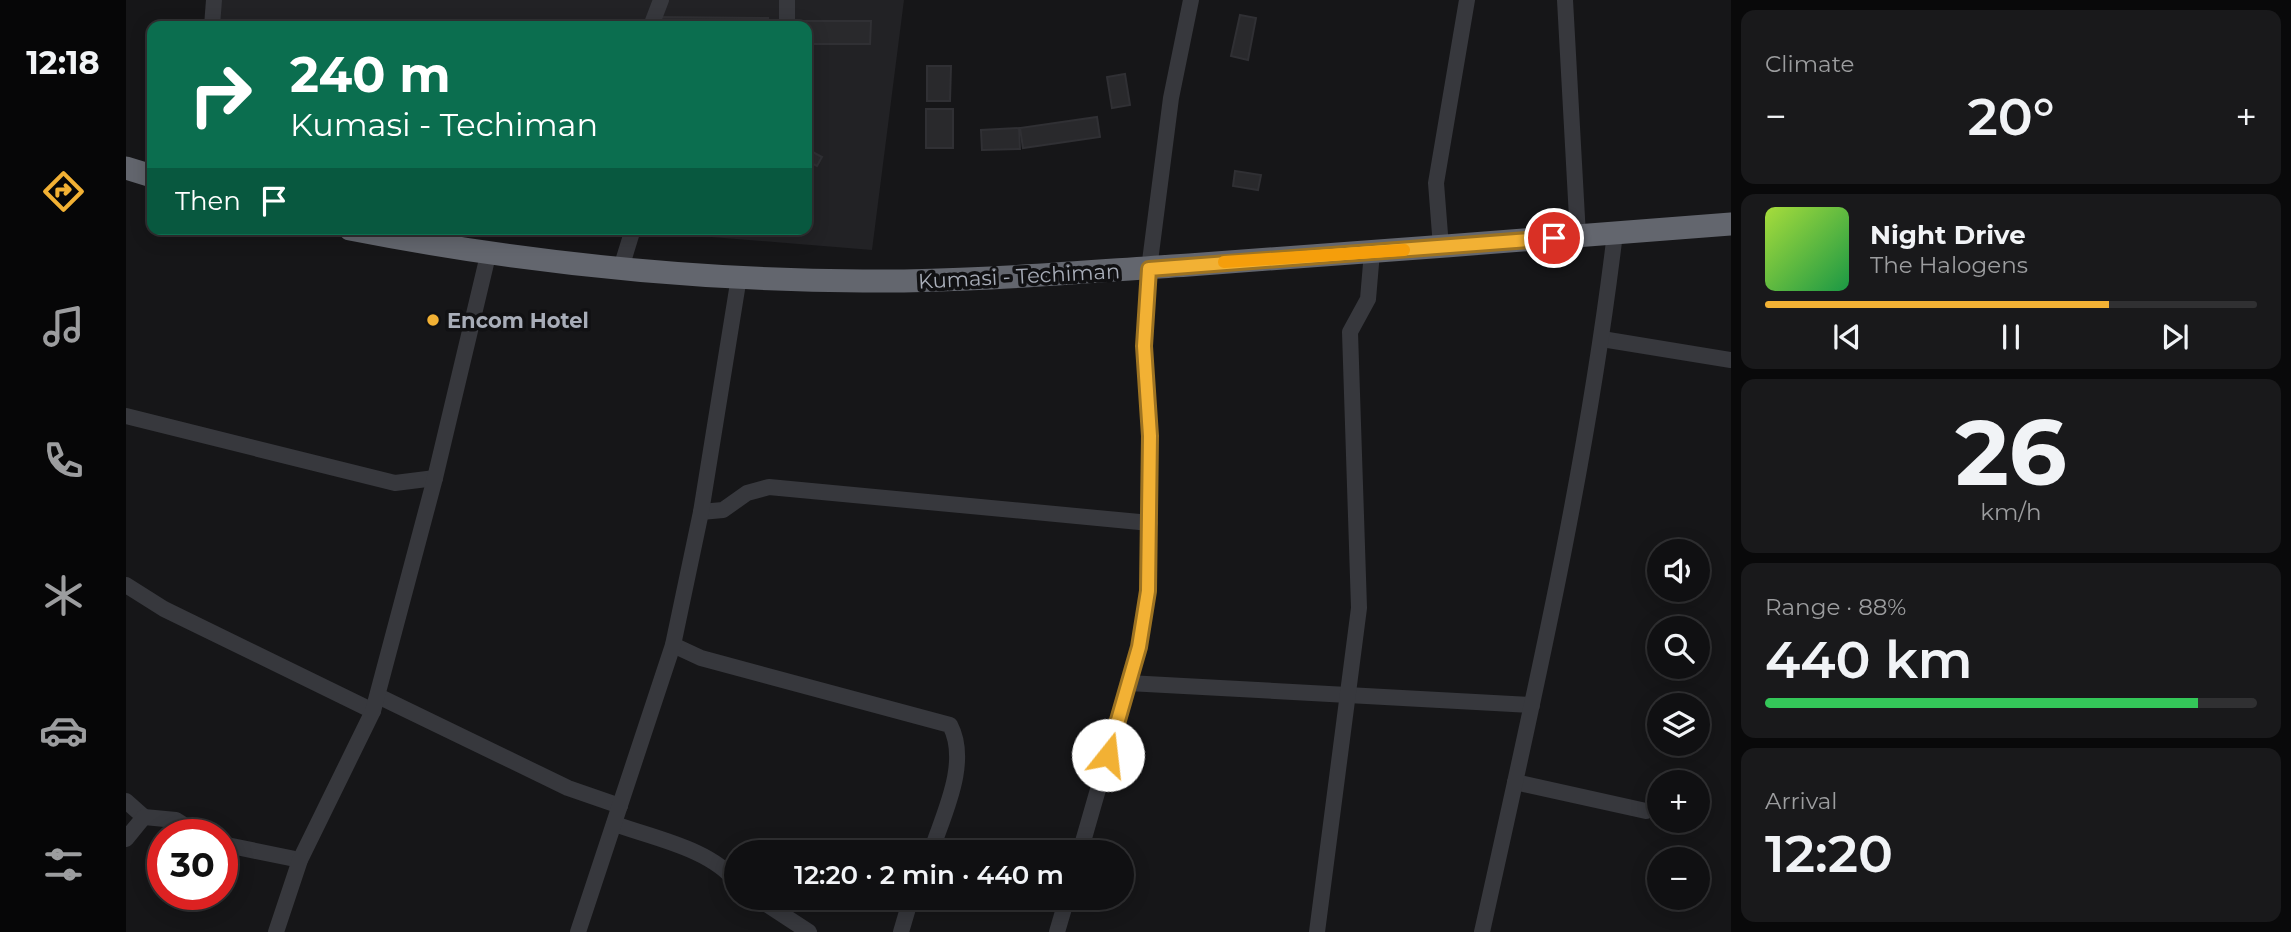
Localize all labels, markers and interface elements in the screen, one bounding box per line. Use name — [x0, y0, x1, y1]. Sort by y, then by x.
text: 12:18 — [26, 43, 100, 82]
text: 240 m — [290, 45, 451, 104]
icon: right — [175, 49, 266, 140]
text: Climate — [1765, 50, 1854, 78]
text: 20° — [1967, 85, 2055, 148]
text: − — [1765, 93, 1787, 140]
text: + — [2235, 93, 2257, 140]
text: Kumasi - Techiman — [290, 105, 598, 144]
icon: directions — [39, 167, 88, 216]
icon: arrive — [255, 182, 293, 220]
text: Then — [175, 185, 241, 217]
pin — [1524, 208, 1584, 268]
icon: arrive — [1535, 219, 1573, 257]
text: Night Drive — [1870, 219, 2026, 251]
text: The Halogens — [1870, 251, 2028, 279]
street label: Kumasi - Techiman — [917, 258, 1121, 294]
icon: music — [39, 302, 88, 351]
place label: Encom Hotel — [447, 308, 589, 333]
marker: Encom Hotel — [425, 312, 441, 328]
icon: previous — [1828, 318, 1866, 356]
icon: pause — [1992, 318, 2030, 356]
icon: next — [2156, 318, 2194, 356]
text: 26 — [1955, 397, 2067, 508]
icon: phone — [39, 436, 88, 485]
text: km/h — [1980, 498, 2042, 526]
map controls — [1647, 539, 1710, 910]
button: sound — [1647, 539, 1710, 602]
icon: climate — [39, 571, 88, 620]
text: Range · 88% — [1765, 593, 1906, 621]
button: search — [1647, 616, 1710, 679]
text: 440 km — [1765, 628, 1972, 691]
button: layers — [1647, 693, 1710, 756]
icon: car — [39, 706, 88, 755]
position arrow — [1071, 718, 1145, 792]
button: + — [1647, 770, 1710, 833]
text: Arrival — [1765, 787, 1838, 815]
speed limit sign: 30 — [147, 819, 238, 910]
text: 12:20 — [1765, 822, 1893, 885]
icon: filters — [39, 840, 88, 889]
button: − — [1647, 847, 1710, 910]
text: 12:20 · 2 min · 440 m — [794, 859, 1064, 891]

